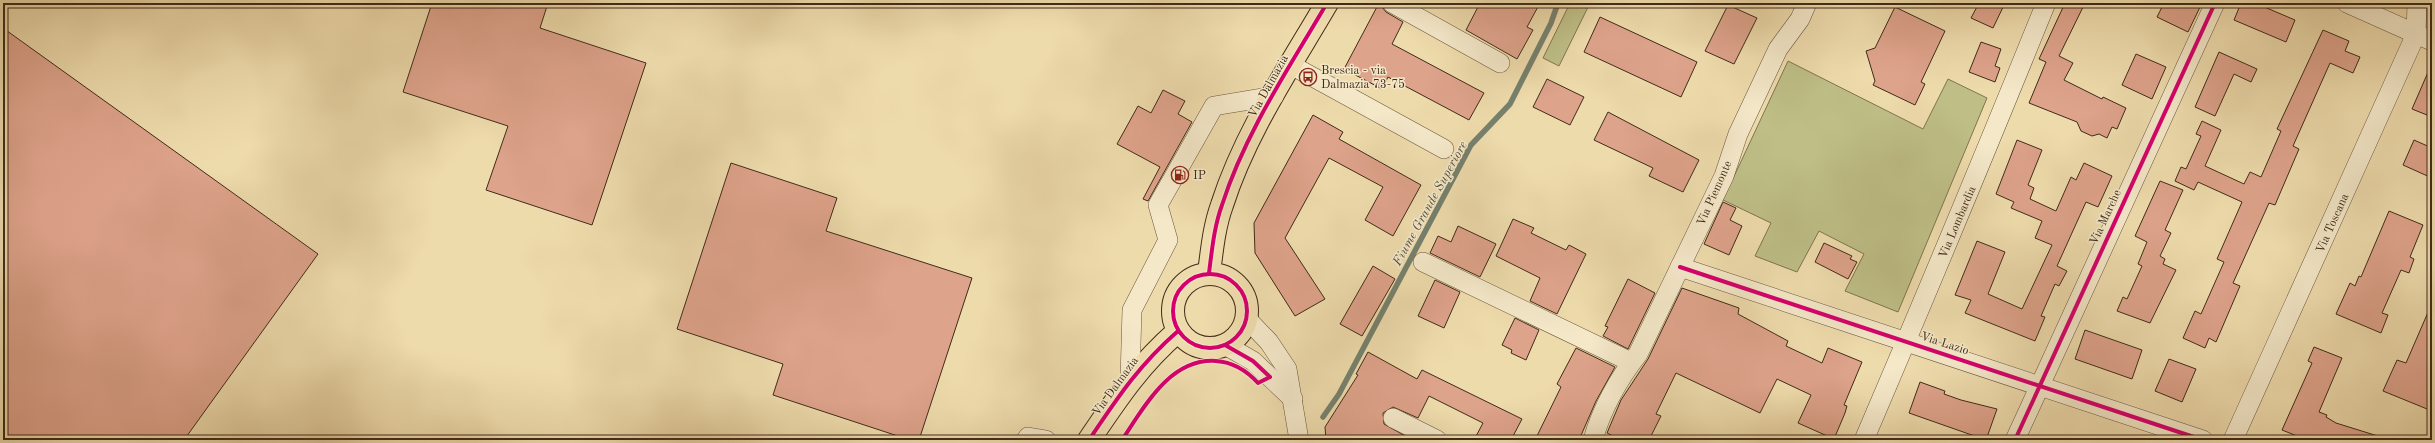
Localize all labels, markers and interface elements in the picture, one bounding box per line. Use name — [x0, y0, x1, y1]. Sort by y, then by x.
street label: Via Dalmazia — [1247, 53, 1291, 120]
place label: Brescia - via Dalmazia 73-75 — [1321, 65, 1405, 91]
bus stop icon: Brescia - via Dalmazia 73-75 — [1298, 67, 1318, 87]
water label: Fiume Grande Superiore — [1390, 139, 1470, 269]
street label: Via Piemonte — [1695, 159, 1735, 228]
fuel station icon: IP — [1170, 165, 1190, 185]
place label: IP — [1193, 170, 1206, 182]
street label: Via Lombardia — [1937, 184, 1979, 260]
street label: Via Marche — [2088, 188, 2124, 247]
street label: Via Toscana — [2314, 192, 2351, 255]
street label: Via Lazio — [1919, 331, 1970, 357]
street label: Via Dalmazia — [1090, 355, 1141, 418]

